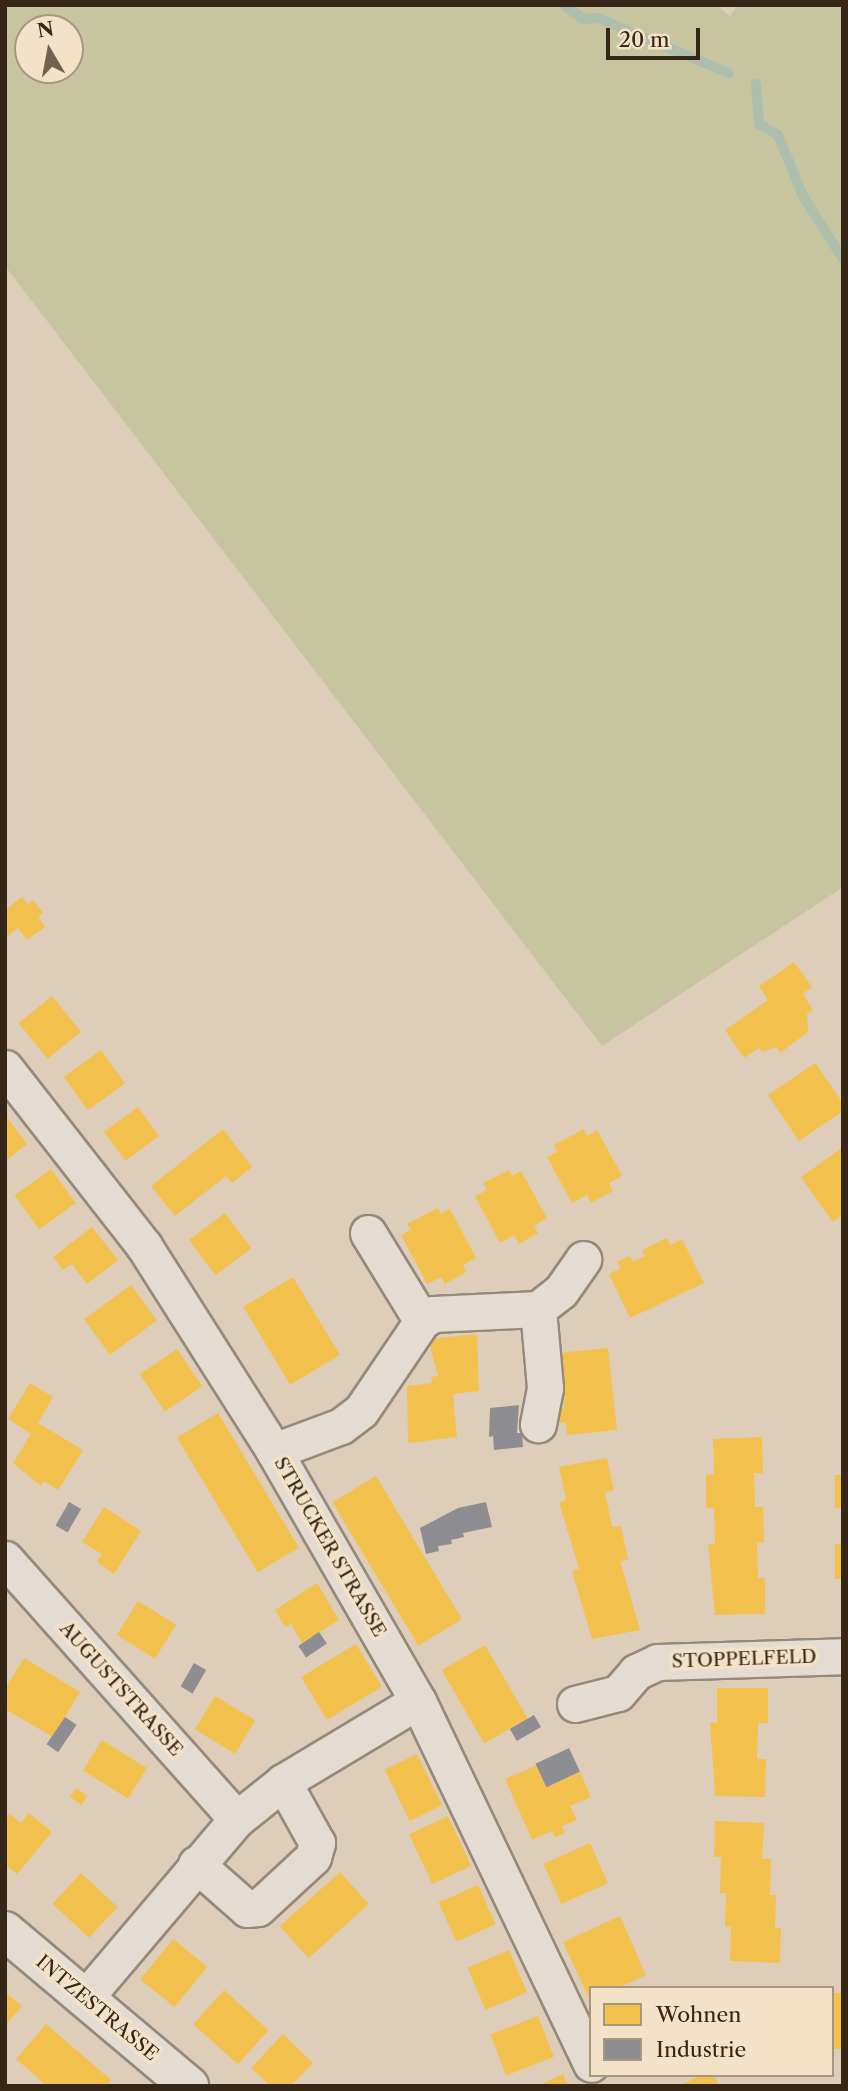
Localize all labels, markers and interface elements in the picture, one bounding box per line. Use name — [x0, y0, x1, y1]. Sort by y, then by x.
north arrow — [14, 14, 84, 84]
scale bar — [610, 14, 704, 58]
text: N — [35, 17, 56, 43]
text: 20 m — [619, 27, 670, 52]
street label: STRUCKER STRASSE — [269, 1453, 391, 1641]
street label: AUGUSTSTRASSE — [55, 1617, 187, 1761]
street label: STOPPELFELD — [671, 1645, 817, 1673]
street label: INTZESTRASSE — [31, 1950, 163, 2066]
legend — [589, 1986, 834, 2077]
text: Wohnen — [656, 2002, 741, 2027]
text: Industrie — [656, 2037, 746, 2062]

